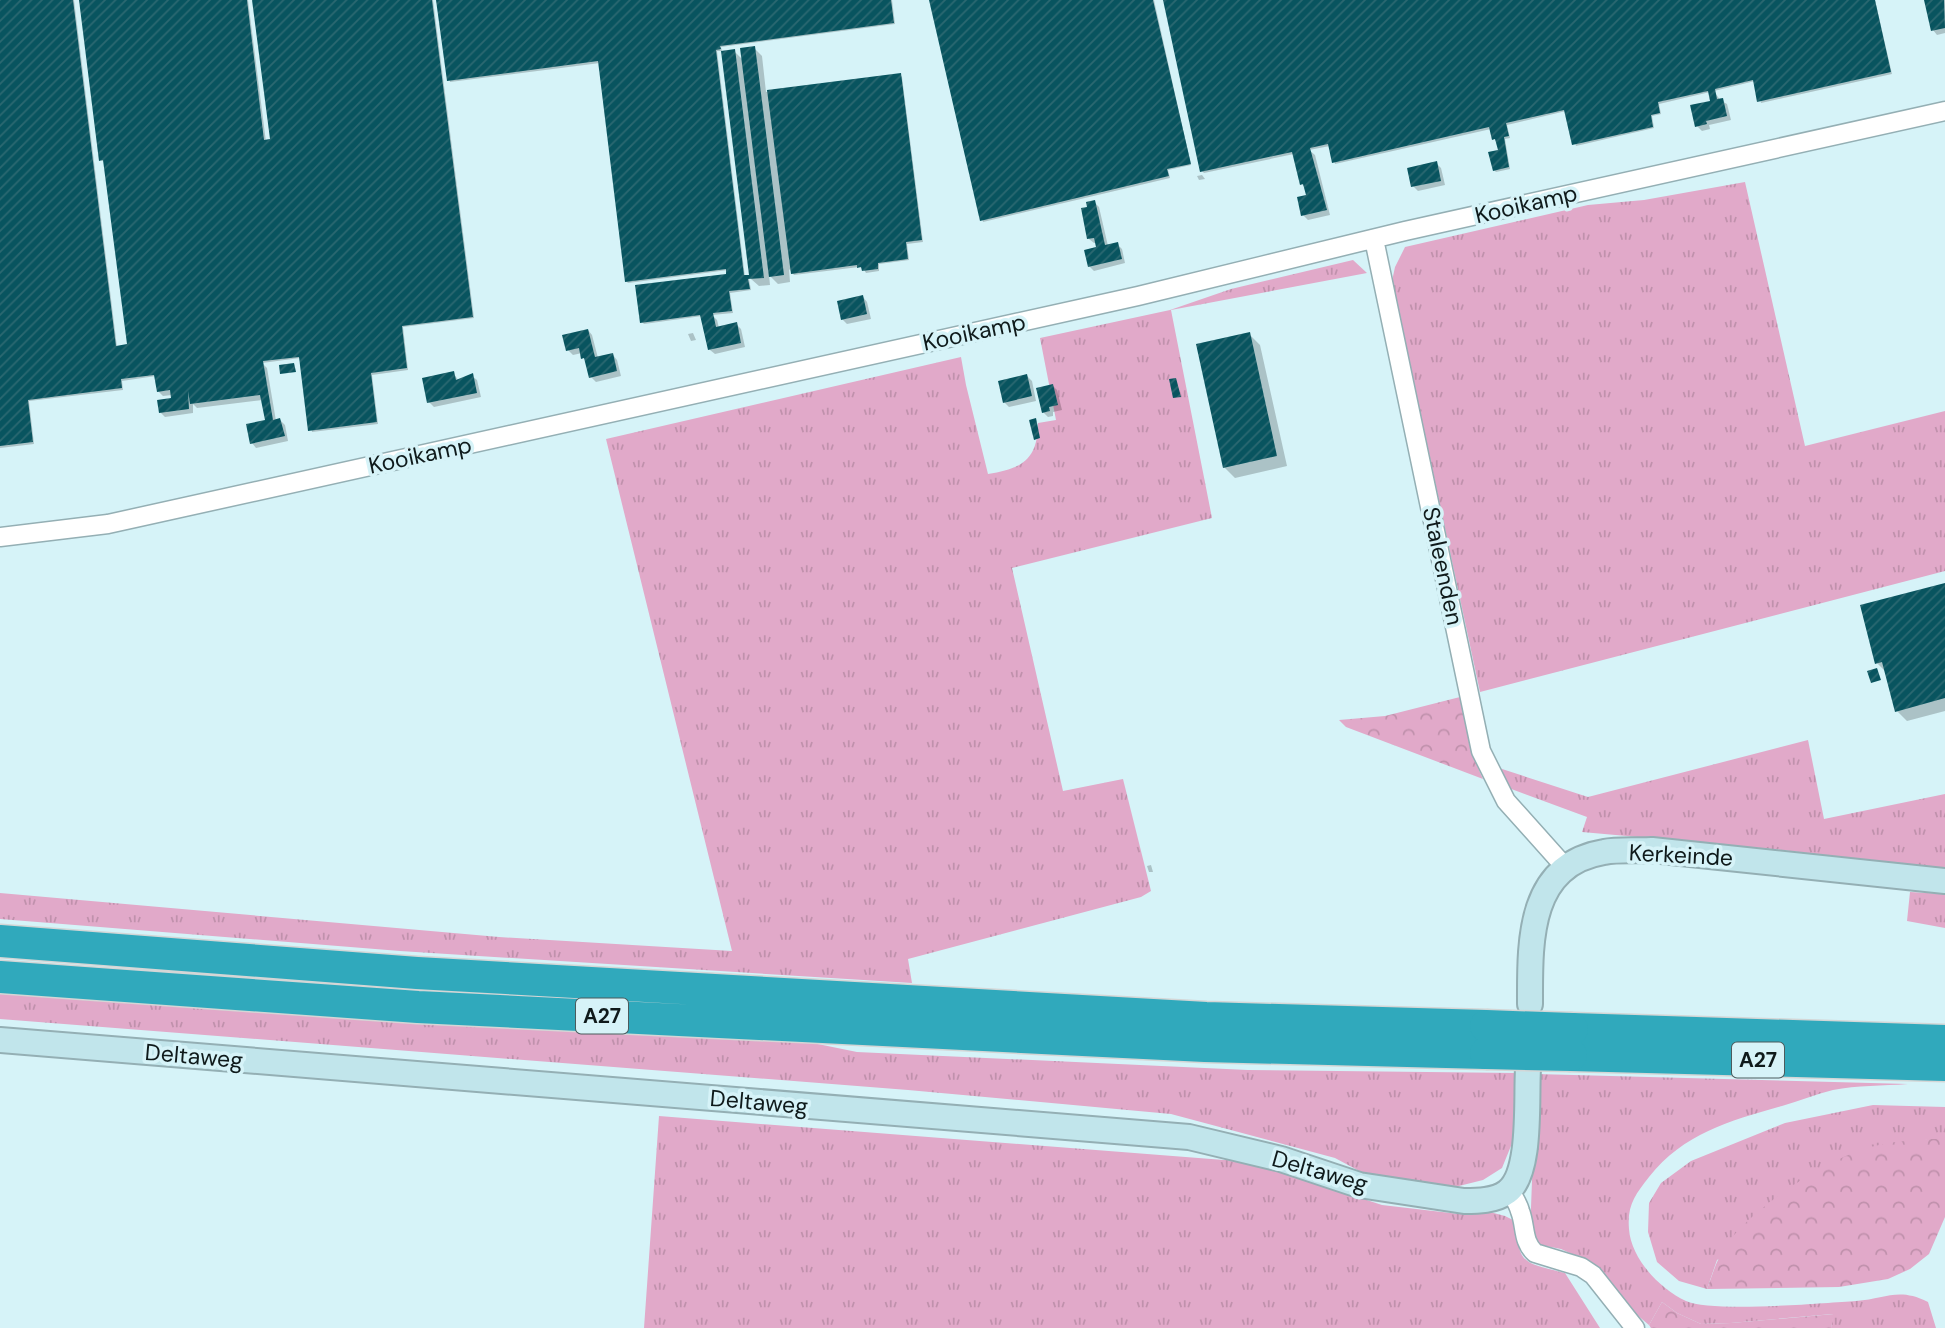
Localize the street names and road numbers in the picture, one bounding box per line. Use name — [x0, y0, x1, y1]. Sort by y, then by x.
street label: Kooikamp — [1472, 178, 1580, 230]
street label: Kooikamp — [920, 306, 1028, 358]
street label: Kooikamp — [366, 429, 474, 481]
street label: Staleenden — [1416, 504, 1470, 628]
street label: Kerkeinde — [1628, 837, 1734, 873]
road number: A27 — [576, 998, 628, 1034]
street label: Deltaweg — [144, 1037, 244, 1075]
road number: A27 — [1732, 1042, 1784, 1078]
street label: Deltaweg — [709, 1083, 809, 1121]
street label: Deltaweg — [1269, 1143, 1372, 1199]

